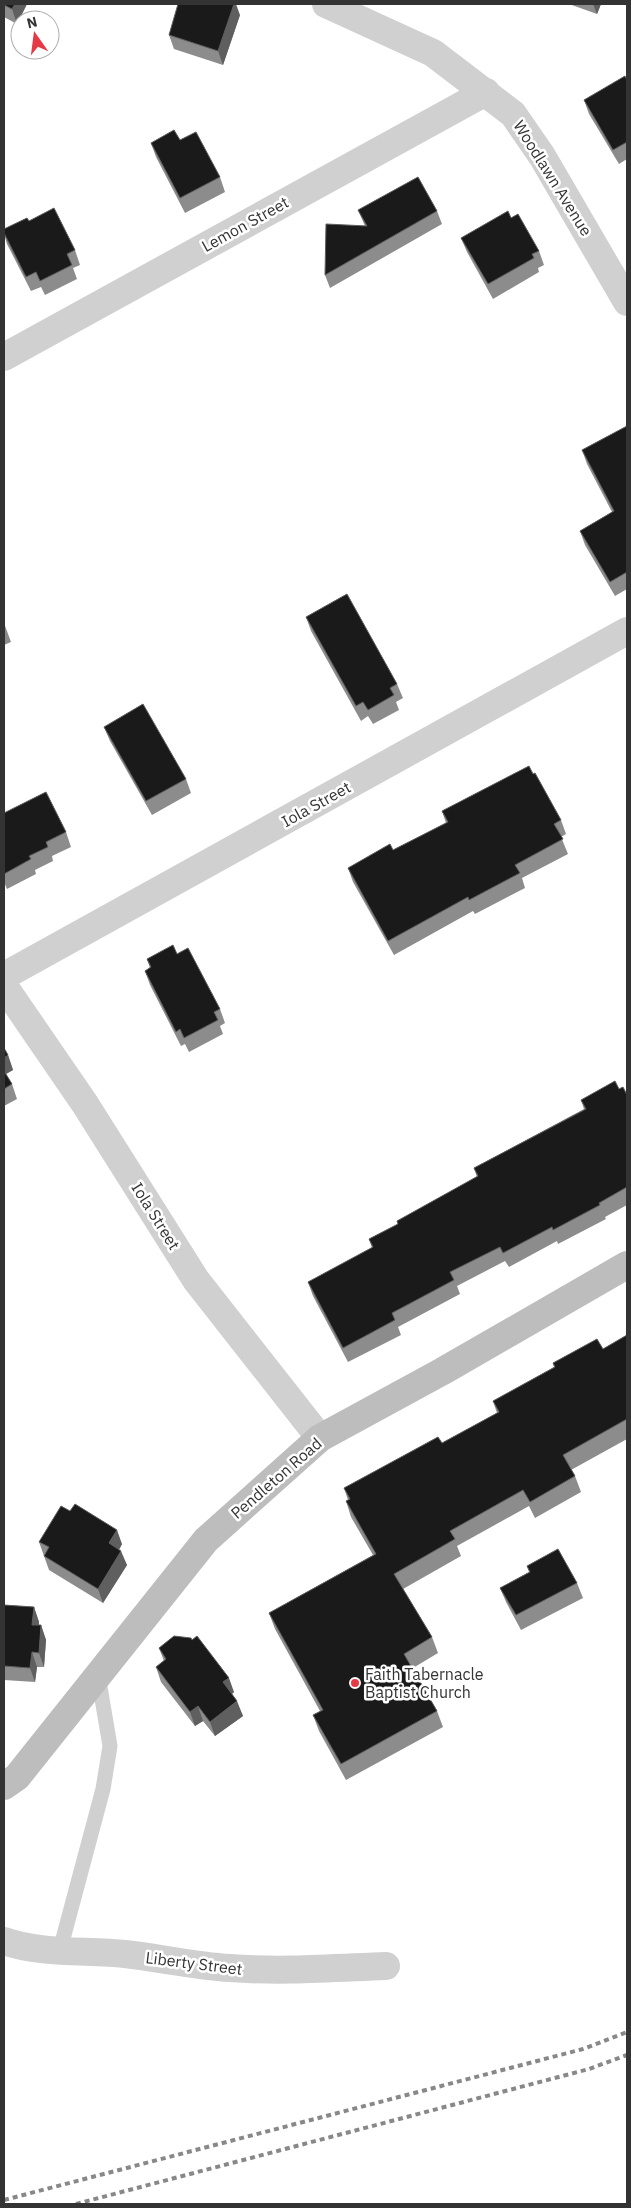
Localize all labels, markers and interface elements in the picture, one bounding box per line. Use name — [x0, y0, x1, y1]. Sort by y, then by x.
north arrow — [10, 10, 60, 60]
text: N — [25, 12, 39, 32]
street label: Woodlawn Avenue — [509, 116, 597, 240]
street label: Lemon Street — [198, 192, 292, 256]
street label: Iola Street — [278, 777, 354, 831]
street label: Iola Street — [127, 1179, 185, 1253]
street label: Pendleton Road — [226, 1433, 326, 1523]
place label: Faith Tabernacle Baptist Church — [365, 1664, 484, 1702]
marker: Faith Tabernacle Baptist Church — [349, 1677, 361, 1689]
street label: Liberty Street — [145, 1947, 243, 1979]

